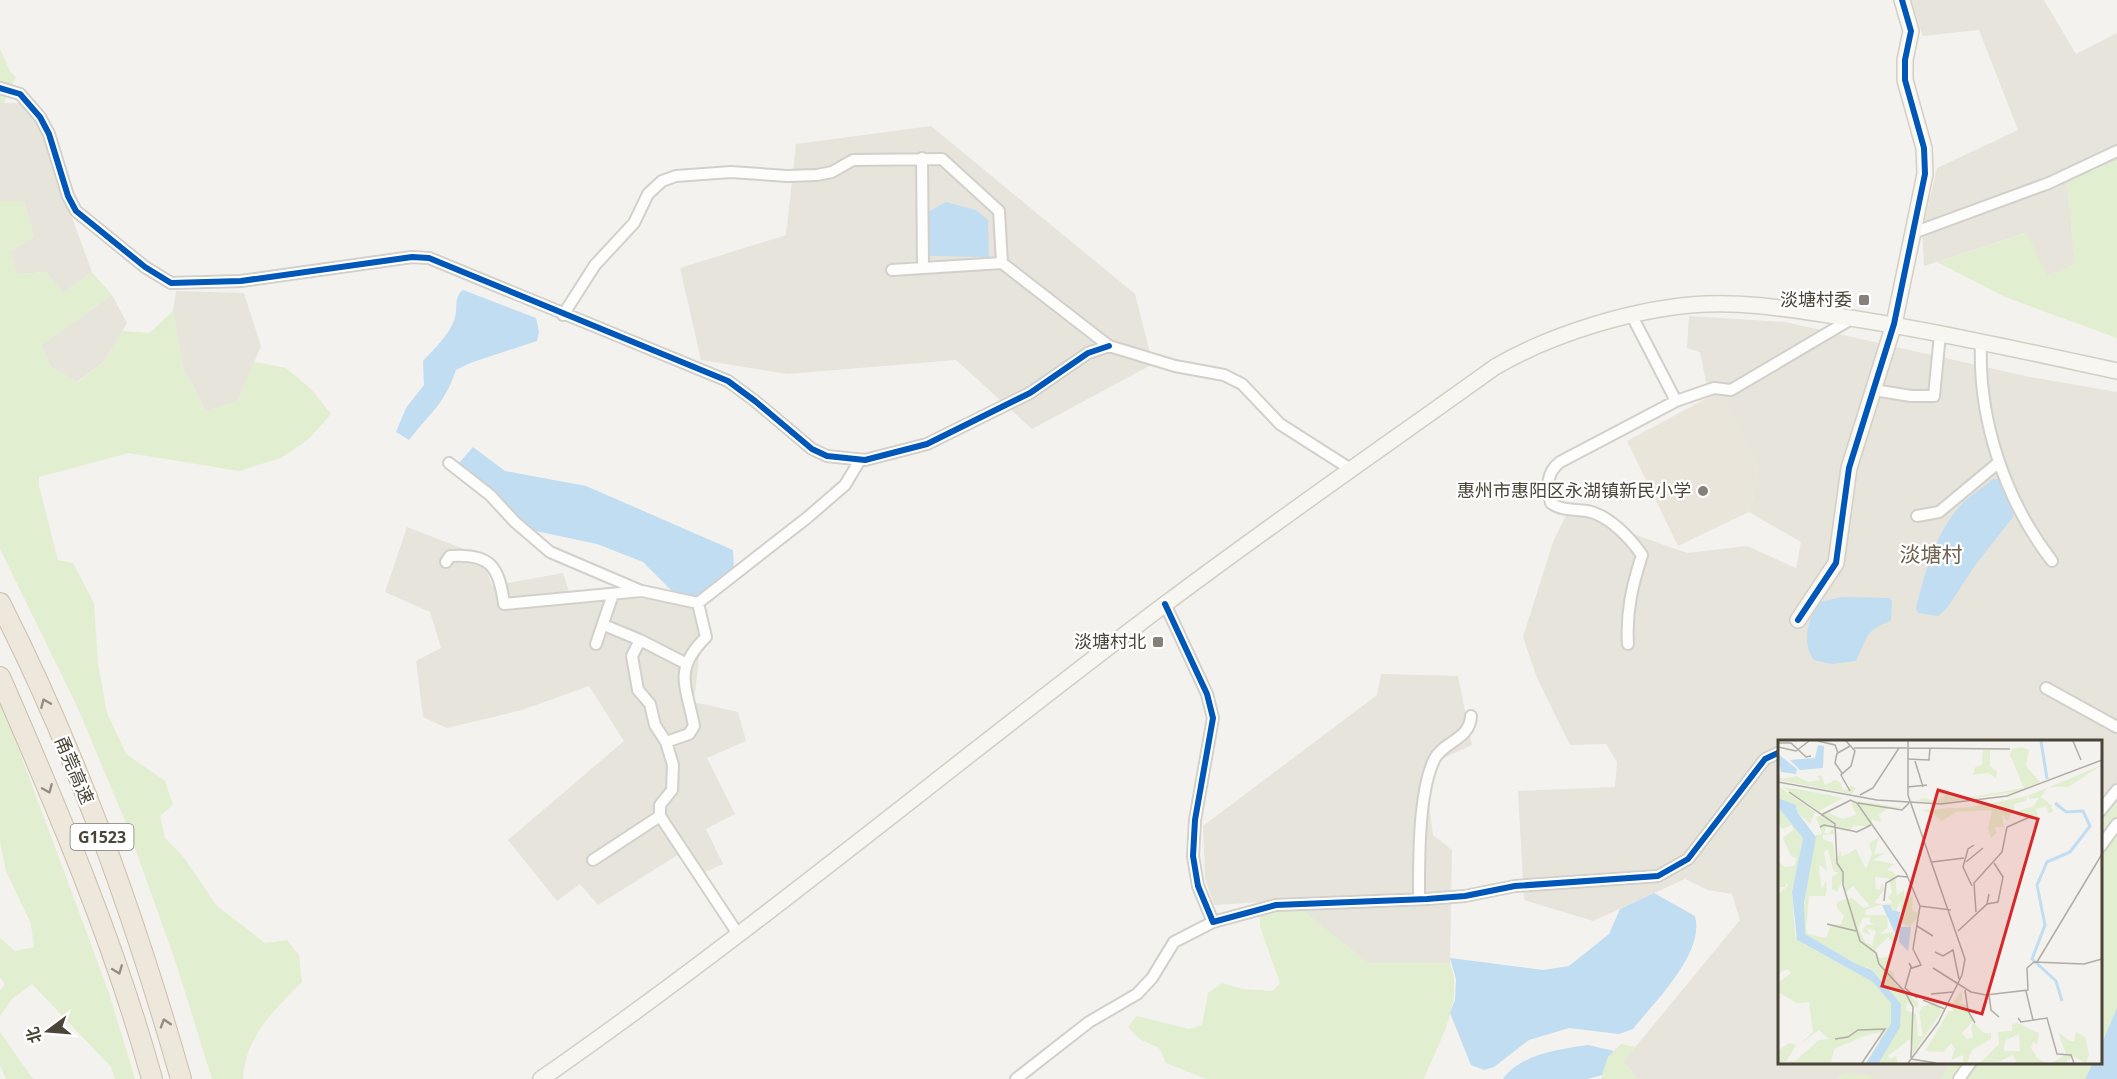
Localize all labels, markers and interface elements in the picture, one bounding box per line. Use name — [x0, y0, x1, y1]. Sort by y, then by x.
place label: 淡塘村委 — [1780, 287, 1852, 311]
marker: 淡塘村委 — [1857, 293, 1871, 307]
place label: 惠州市惠阳区永湖镇新民小学 — [1457, 478, 1691, 502]
marker: 惠州市惠阳区永湖镇新民小学 — [1696, 484, 1710, 498]
district label: 淡塘村 — [1900, 540, 1963, 568]
place label: 淡塘村北 — [1074, 629, 1146, 653]
marker: 淡塘村北 — [1151, 635, 1165, 649]
one-way arrow — [41, 698, 53, 709]
street label: 甬莞高速 — [50, 732, 100, 807]
inset map — [1778, 740, 2102, 1064]
one-way arrow — [41, 782, 53, 793]
road number: G1523 — [70, 824, 134, 850]
one-way arrow — [111, 965, 124, 975]
north arrow — [18, 1001, 78, 1061]
one-way arrow — [160, 1018, 172, 1029]
text: 北 — [21, 1024, 46, 1046]

